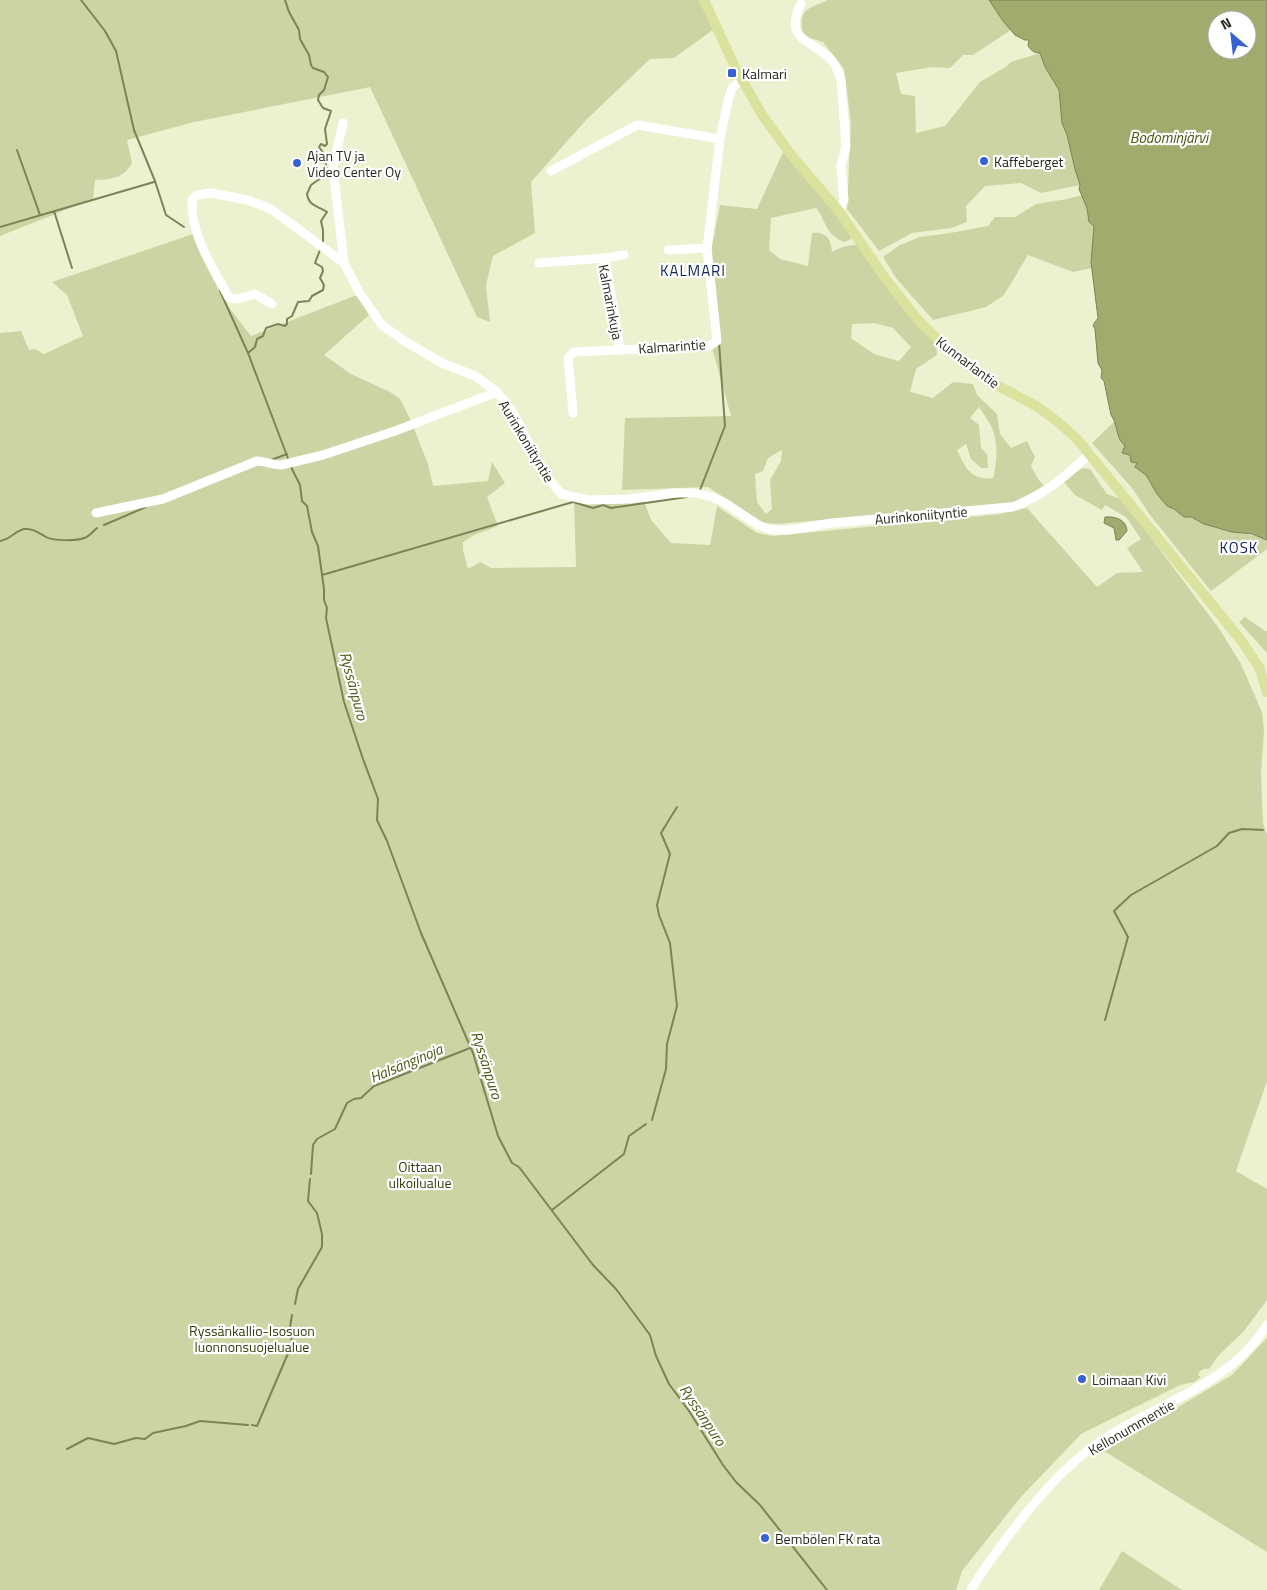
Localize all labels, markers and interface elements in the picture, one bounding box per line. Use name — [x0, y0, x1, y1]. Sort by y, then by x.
north arrow — [1207, 10, 1257, 60]
text: N — [1216, 12, 1235, 35]
place label: Kalmari — [742, 63, 787, 84]
marker: Kalmari — [726, 67, 738, 79]
water label: Bodominjärvi — [1130, 126, 1210, 149]
place label: Ajan TV ja Video Center Oy — [307, 145, 401, 182]
place label: Kaffeberget — [994, 151, 1064, 172]
marker: Kaffeberget — [978, 155, 990, 167]
marker: Ajan TV ja Video Center Oy — [291, 157, 303, 169]
district label: KALMARI — [660, 259, 726, 282]
street label: Kalmarinkuja — [593, 262, 629, 342]
street label: Kunnarlantie — [932, 331, 1004, 393]
street label: Kalmarintie — [638, 333, 706, 359]
street label: Aurinkoniityntie — [494, 396, 560, 486]
street label: Aurinkoniityntie — [874, 500, 968, 530]
district label: KOSK — [1220, 536, 1258, 559]
water label: Ryssänpuro — [334, 649, 374, 723]
water label: Ryssänpuro — [465, 1028, 509, 1102]
water label: Halsänginoja — [366, 1037, 447, 1089]
park label: Oittaan ulkoilualue — [388, 1156, 452, 1193]
park label: Ryssänkallio-Isosuon luonnonsuojelualue — [189, 1320, 315, 1357]
place label: Loimaan Kivi — [1092, 1369, 1166, 1390]
marker: Loimaan Kivi — [1076, 1373, 1088, 1385]
water label: Ryssänpuro — [674, 1380, 732, 1451]
street label: Kellonummentie — [1084, 1394, 1178, 1460]
place label: Bembölen FK rata — [775, 1528, 880, 1549]
marker: Bembölen FK rata — [759, 1532, 771, 1544]

